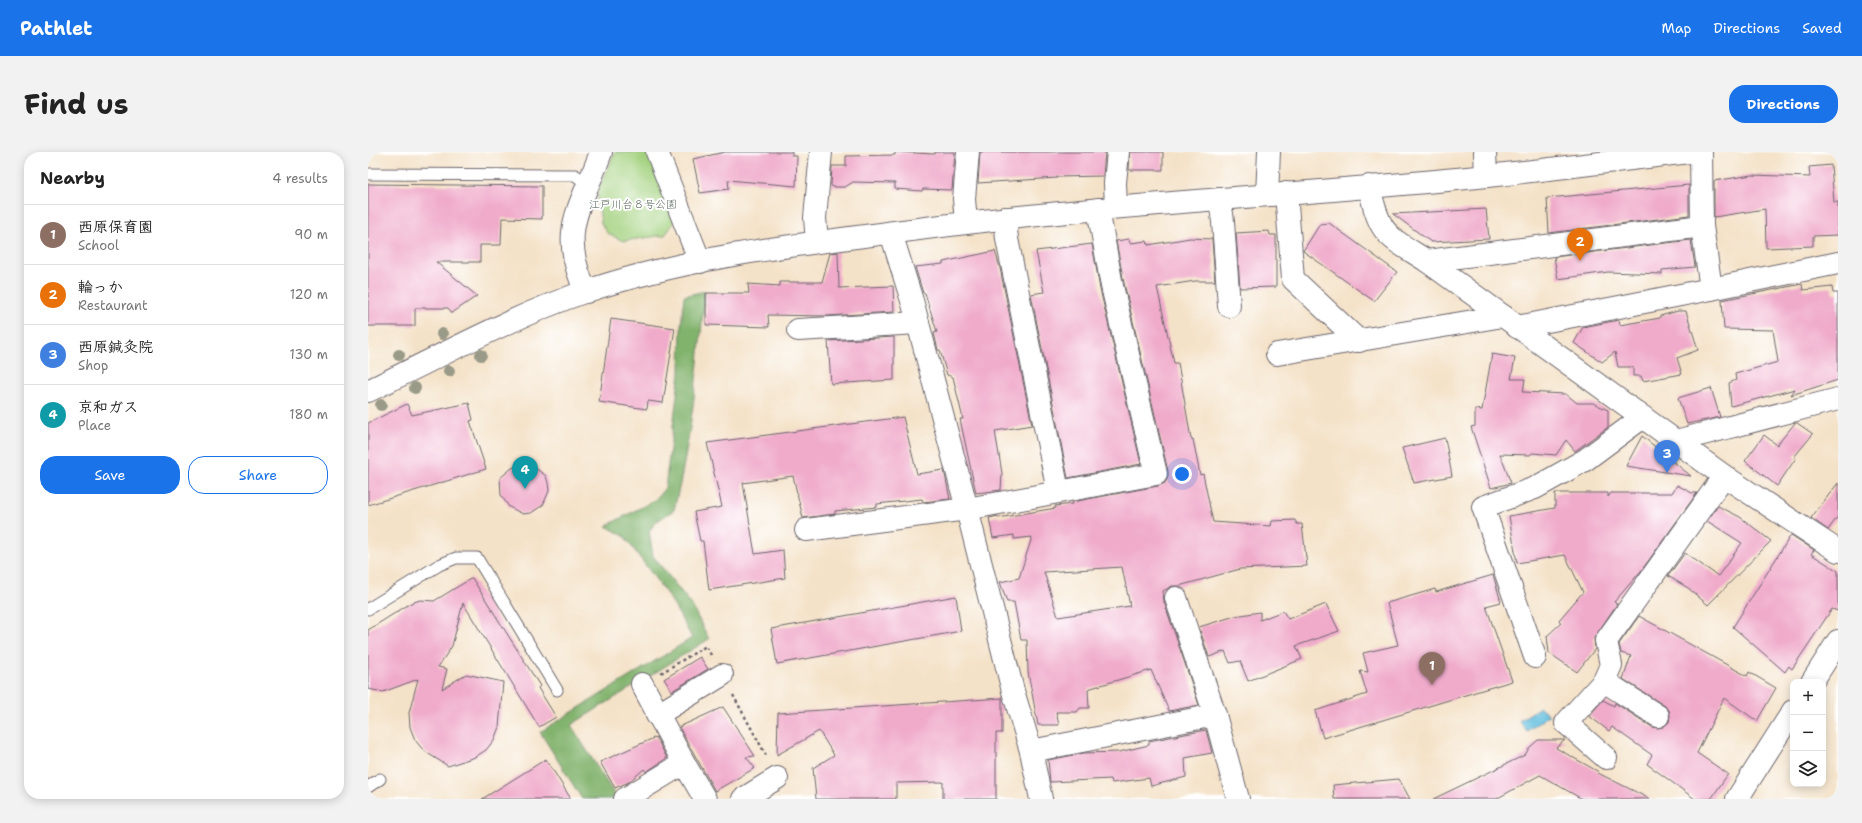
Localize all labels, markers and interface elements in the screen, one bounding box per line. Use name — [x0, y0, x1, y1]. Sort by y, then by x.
text: Pathlet — [20, 16, 92, 41]
text: Map — [1662, 19, 1692, 37]
text: Directions — [1714, 19, 1780, 37]
text: Saved — [1802, 19, 1842, 37]
text: Find us — [24, 85, 129, 123]
button: Directions — [1729, 85, 1838, 123]
text: Nearby — [40, 167, 105, 189]
text: 4 results — [272, 170, 328, 187]
park label: 江戸川台８号公園 — [589, 197, 677, 212]
text: 西原保育園 — [78, 217, 153, 237]
text: 1 — [50, 226, 56, 243]
text: 90 m — [294, 226, 328, 243]
pin: 2 — [1567, 228, 1593, 261]
text: School — [78, 237, 119, 254]
text: 輪っか — [78, 277, 123, 297]
text: 2 — [48, 286, 58, 303]
text: 120 m — [290, 286, 328, 303]
text: Restaurant — [78, 297, 148, 314]
text: 西原鍼灸院 — [78, 337, 153, 357]
text: 3 — [48, 346, 58, 363]
text: 130 m — [290, 346, 328, 363]
text: Shop — [78, 357, 108, 374]
text: 京和ガス — [78, 397, 138, 417]
text: 4 — [48, 406, 58, 423]
text: 180 m — [289, 406, 328, 423]
text: Place — [78, 417, 111, 434]
pin: 3 — [1654, 440, 1680, 473]
button: Save — [40, 456, 180, 494]
button: Share — [188, 456, 328, 494]
pin: 4 — [512, 456, 538, 489]
your location — [1172, 464, 1192, 484]
pin: 1 — [1419, 652, 1445, 685]
map controls — [1790, 679, 1826, 787]
button: + — [1790, 679, 1826, 715]
button: − — [1790, 715, 1826, 751]
button: layers — [1790, 751, 1826, 787]

